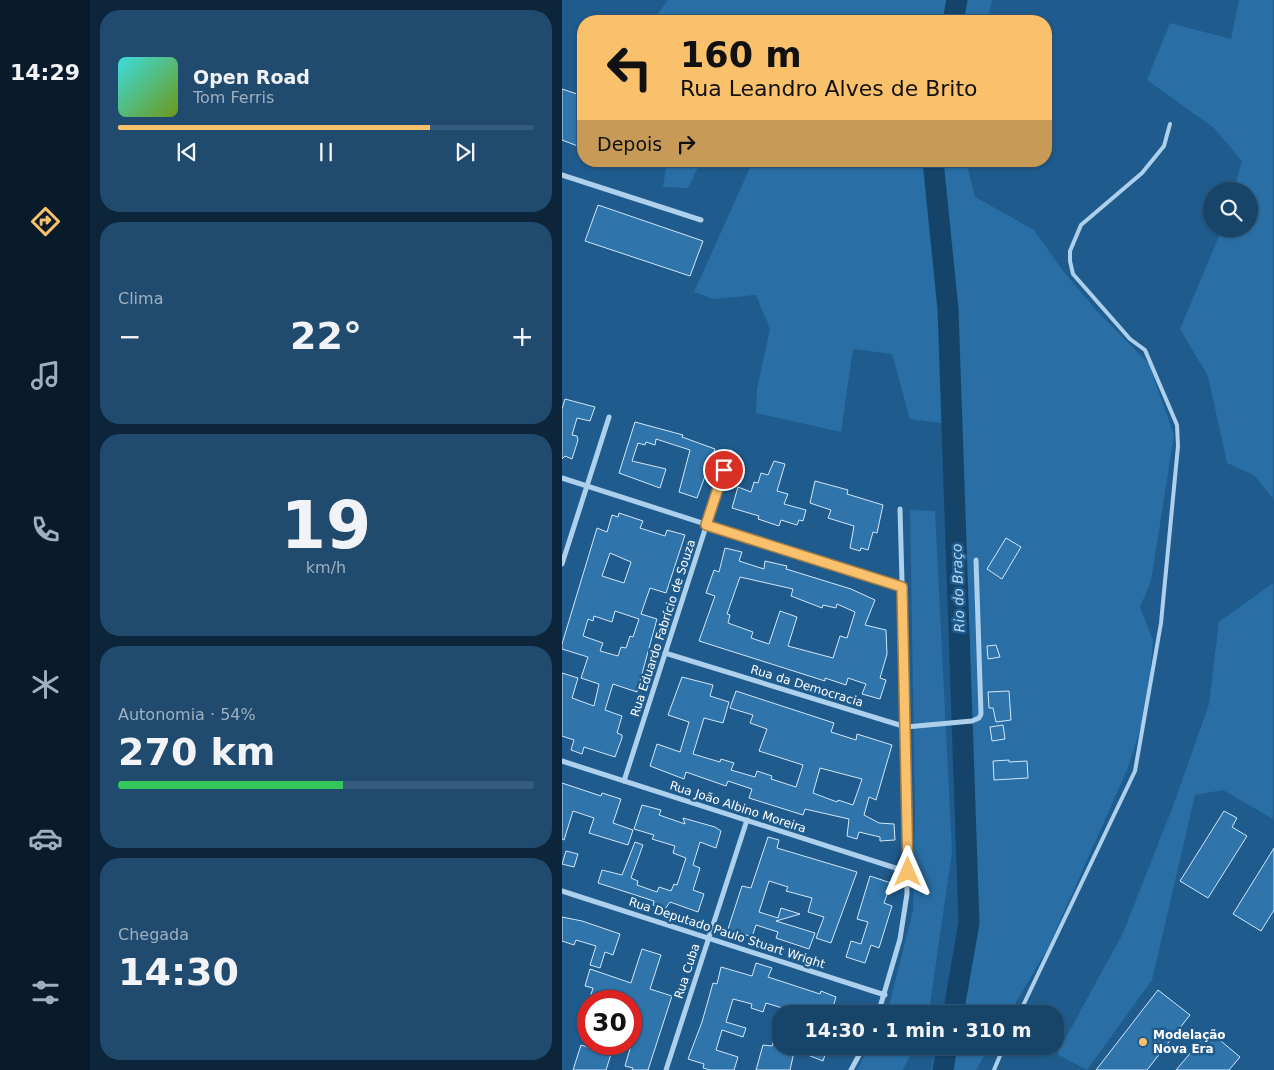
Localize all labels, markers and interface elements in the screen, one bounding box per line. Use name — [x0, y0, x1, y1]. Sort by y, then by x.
icon: left — [597, 35, 662, 100]
text: 160 m — [680, 35, 802, 75]
text: 14:29 — [10, 60, 80, 85]
text: Open Road — [193, 66, 310, 88]
text: Rua Leandro Alves de Brito — [680, 76, 978, 101]
text: Tom Ferris — [193, 88, 274, 107]
icon: right — [672, 130, 700, 158]
text: Depois — [597, 133, 662, 155]
icon: previous — [173, 138, 201, 166]
icon: pause — [312, 138, 340, 166]
icon: next — [451, 138, 479, 166]
map controls — [1203, 182, 1258, 237]
button: search — [1203, 182, 1258, 237]
icon: directions — [28, 204, 63, 239]
text: Clima — [118, 289, 163, 308]
text: 22° — [290, 314, 362, 358]
text: − — [118, 320, 141, 353]
text: + — [511, 320, 534, 353]
icon: music — [28, 358, 63, 393]
pin — [703, 449, 745, 491]
icon: arrive — [710, 456, 738, 484]
text: 19 — [281, 488, 371, 563]
icon: phone — [28, 512, 63, 547]
street label: Rua Eduardo Fabrício de Souza — [628, 538, 698, 718]
water label: Rio do Braço — [948, 543, 968, 633]
text: km/h — [306, 558, 346, 577]
street label: Rua da Democracia — [749, 662, 865, 710]
icon: climate — [28, 667, 63, 702]
text: Autonomia · 54% — [118, 705, 256, 724]
text: 270 km — [118, 730, 275, 774]
street label: Rua João Albino Moreira — [668, 778, 808, 836]
icon: car — [28, 821, 63, 856]
position arrow — [881, 845, 933, 897]
street label: Rua Deputado Paulo Stuart Wright — [627, 895, 827, 972]
text: Chegada — [118, 925, 189, 944]
street label: Rua Cuba — [671, 941, 703, 1001]
text: 14:30 — [118, 950, 239, 994]
icon: filters — [28, 975, 63, 1010]
speed limit sign: 30 — [577, 990, 642, 1055]
text: 14:30 · 1 min · 310 m — [804, 1019, 1032, 1041]
place label: Modelação Nova Era — [1153, 1028, 1226, 1056]
marker: Modelação Nova Era — [1137, 1036, 1149, 1048]

